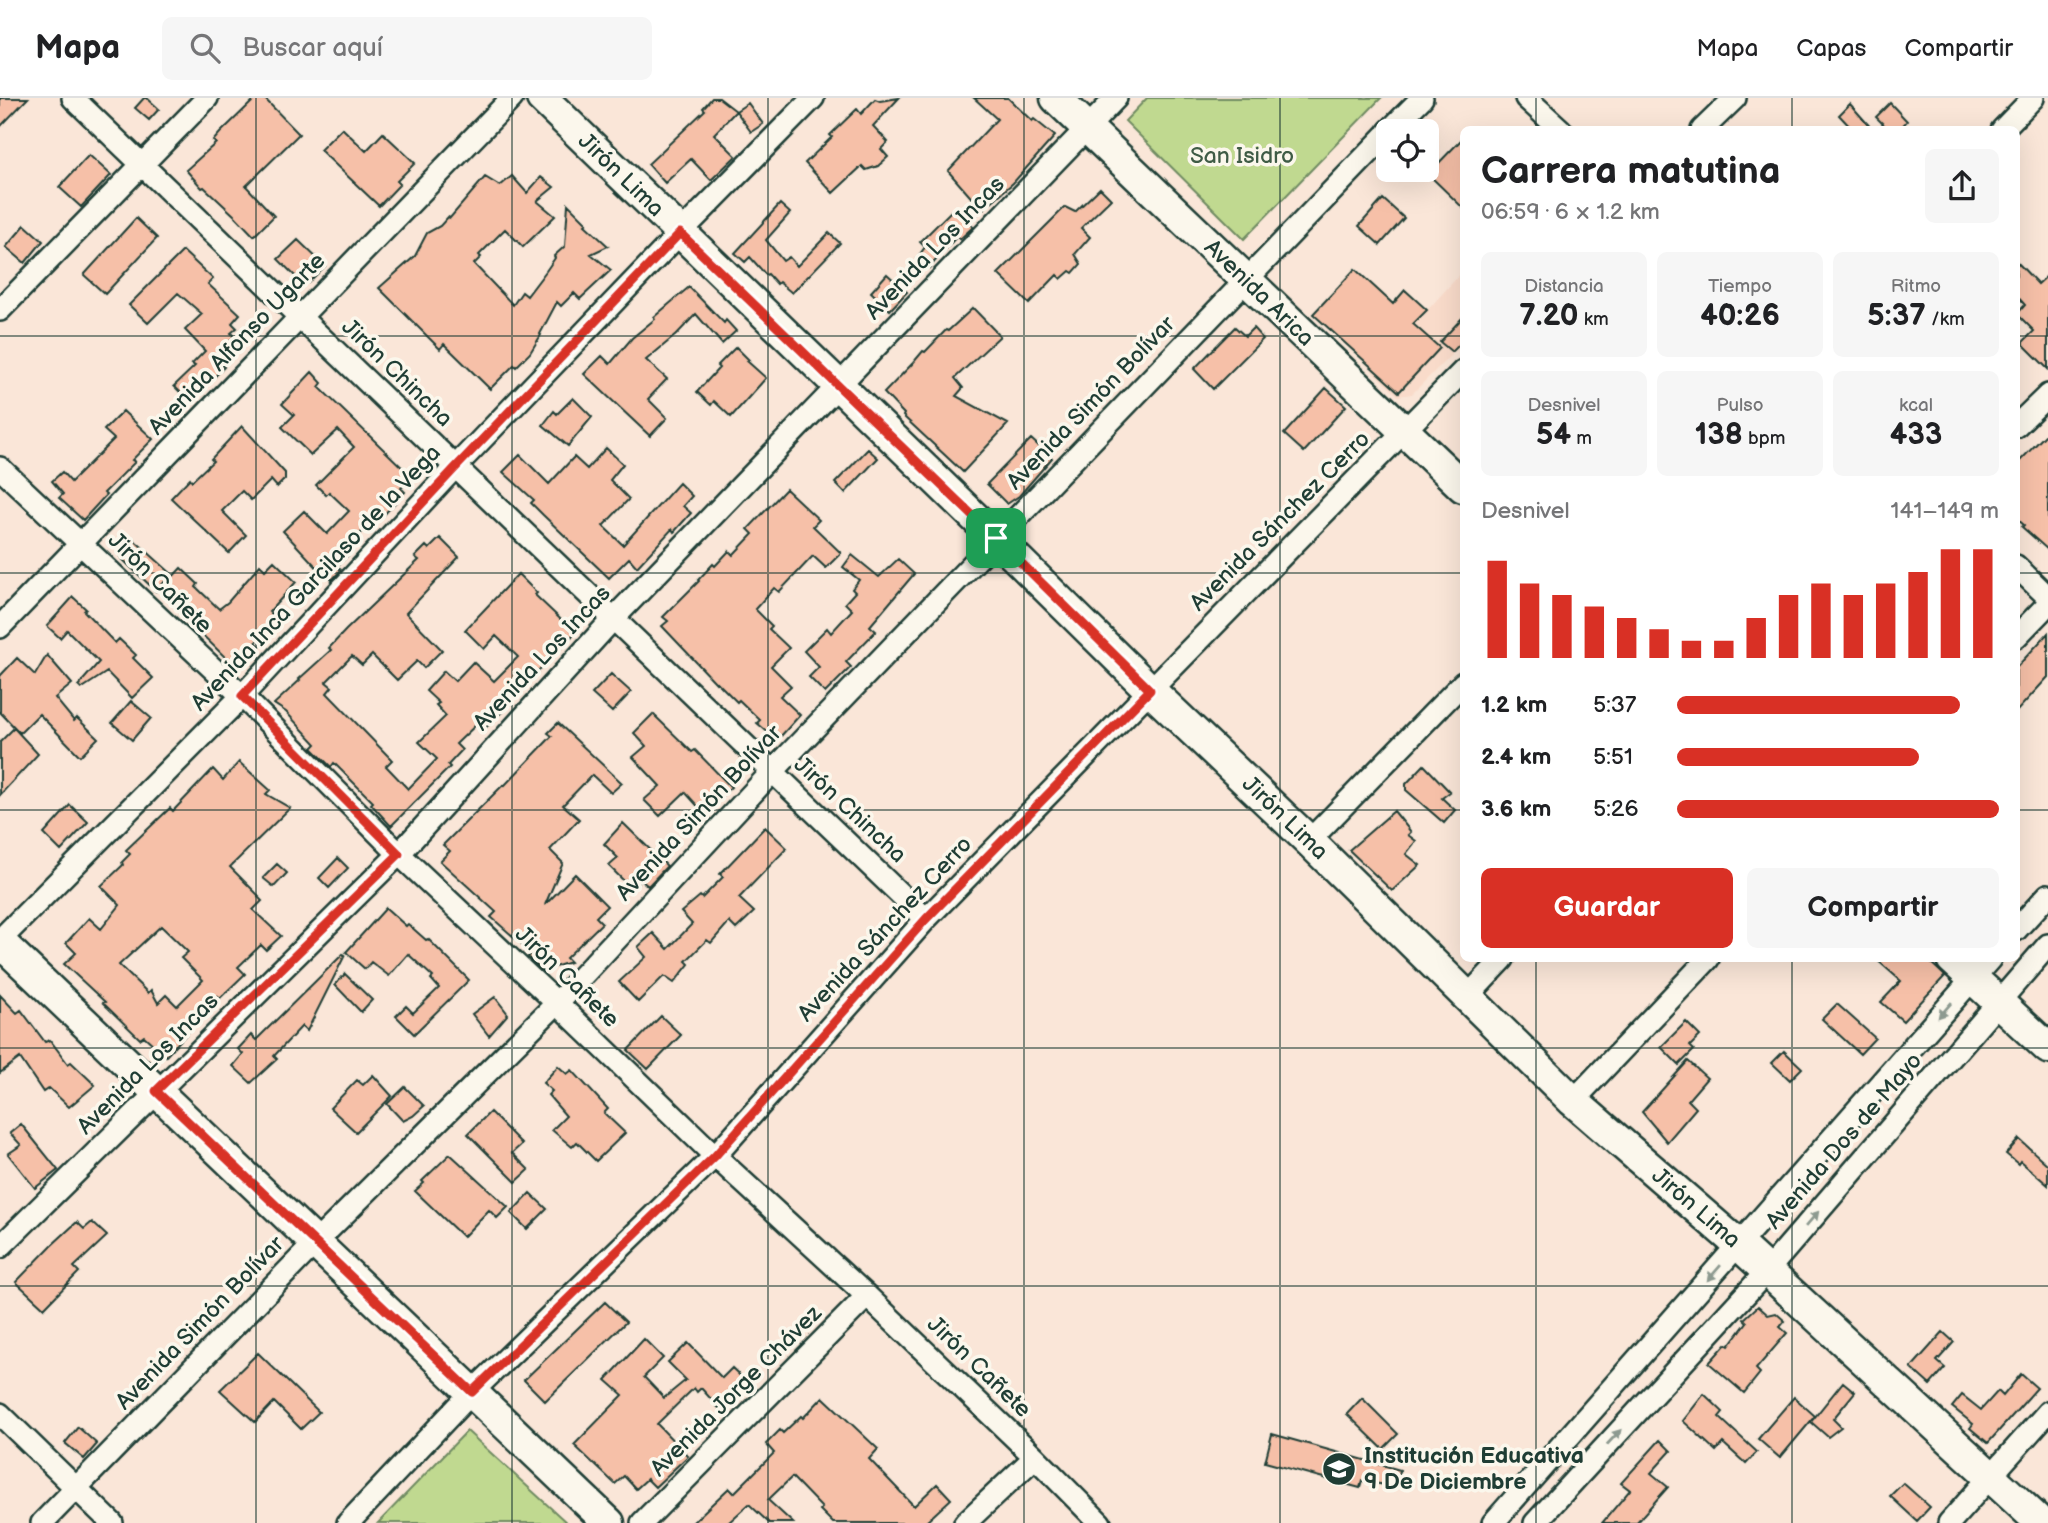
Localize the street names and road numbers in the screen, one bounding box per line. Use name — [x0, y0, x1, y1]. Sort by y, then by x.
street label: Jirón Lima — [572, 127, 670, 223]
street label: Avenida Los Incas — [859, 170, 1011, 326]
street label: Avenida Arica — [1198, 234, 1320, 352]
street label: Avenida Alfonso Ugarte — [143, 247, 331, 441]
street label: Avenida Simón Bolívar — [1001, 310, 1182, 496]
street label: Jirón Chincha — [336, 313, 458, 433]
street label: Avenida Sánchez Cerro — [1184, 425, 1376, 617]
street label: Avenida Inca Garcilaso de la Vega — [185, 439, 447, 717]
street label: Jirón Cañete — [102, 526, 218, 640]
street label: Avenida Los Incas — [467, 579, 617, 737]
street label: Avenida Simón Bolívar — [610, 719, 788, 907]
street label: Jirón Chincha — [788, 751, 912, 869]
street label: Jirón Lima — [1236, 770, 1334, 866]
street label: Avenida Sánchez Cerro — [792, 831, 978, 1027]
street label: Jirón Cañete — [509, 920, 625, 1034]
street label: Avenida Los Incas — [71, 987, 225, 1141]
street label: Avenida Dos de Mayo — [1760, 1047, 1928, 1235]
street label: Jirón Lima — [1646, 1162, 1746, 1254]
street label: Avenida Simón Bolívar — [110, 1230, 291, 1416]
street label: Avenida Jorge Chávez — [645, 1299, 828, 1482]
street label: Jirón Cañete — [921, 1310, 1037, 1424]

